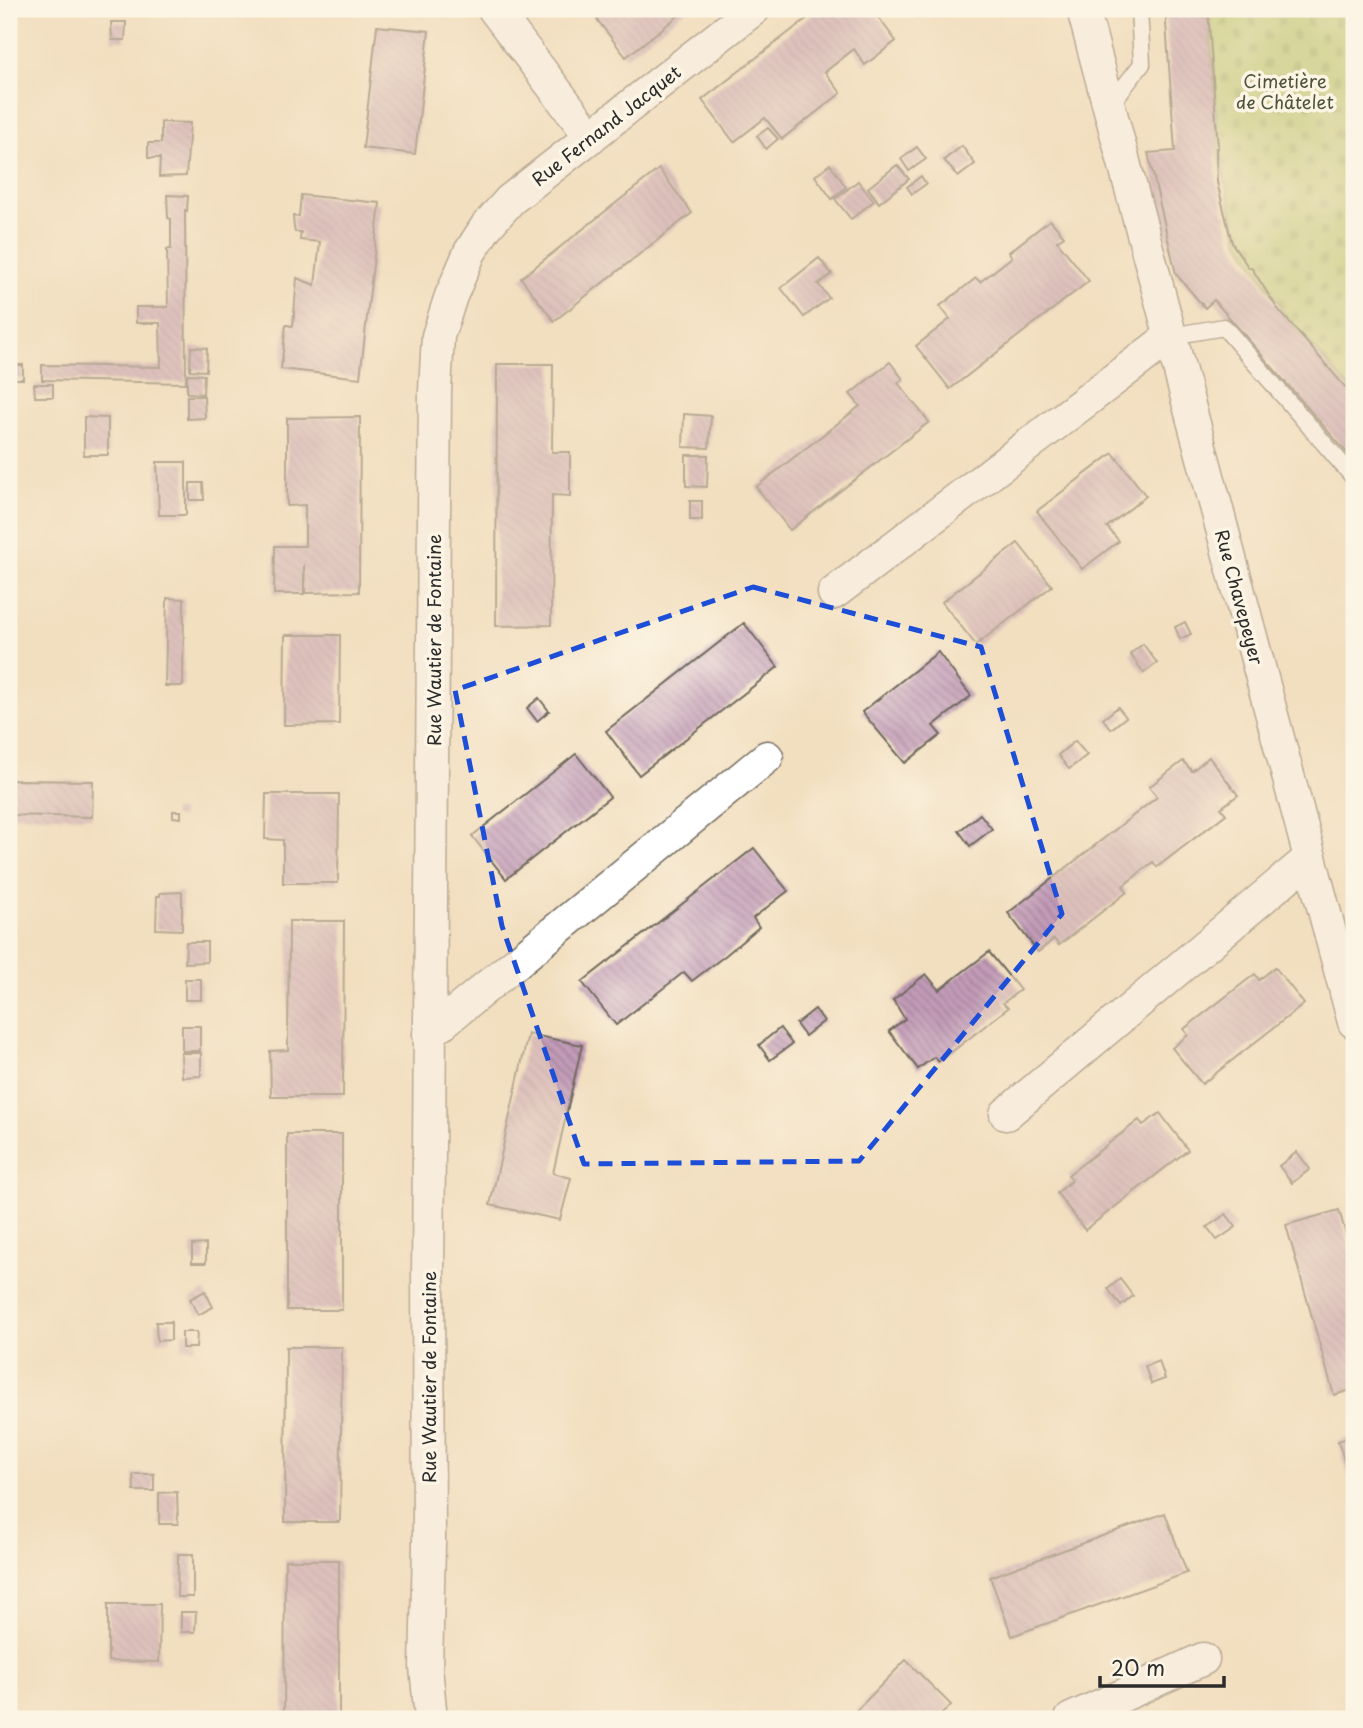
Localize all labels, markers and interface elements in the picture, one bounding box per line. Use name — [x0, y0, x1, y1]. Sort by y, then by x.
street label: Rue Fernand Jacquet — [526, 58, 686, 192]
park label: Cimetière de Châtelet — [1236, 67, 1334, 115]
street label: Rue Chavepeyer — [1209, 526, 1271, 668]
street label: Rue Wautier de Fontaine — [420, 534, 447, 746]
street label: Rue Wautier de Fontaine — [415, 1271, 442, 1483]
scale bar — [1100, 1644, 1225, 1688]
text: 20 m — [1111, 1651, 1165, 1683]

